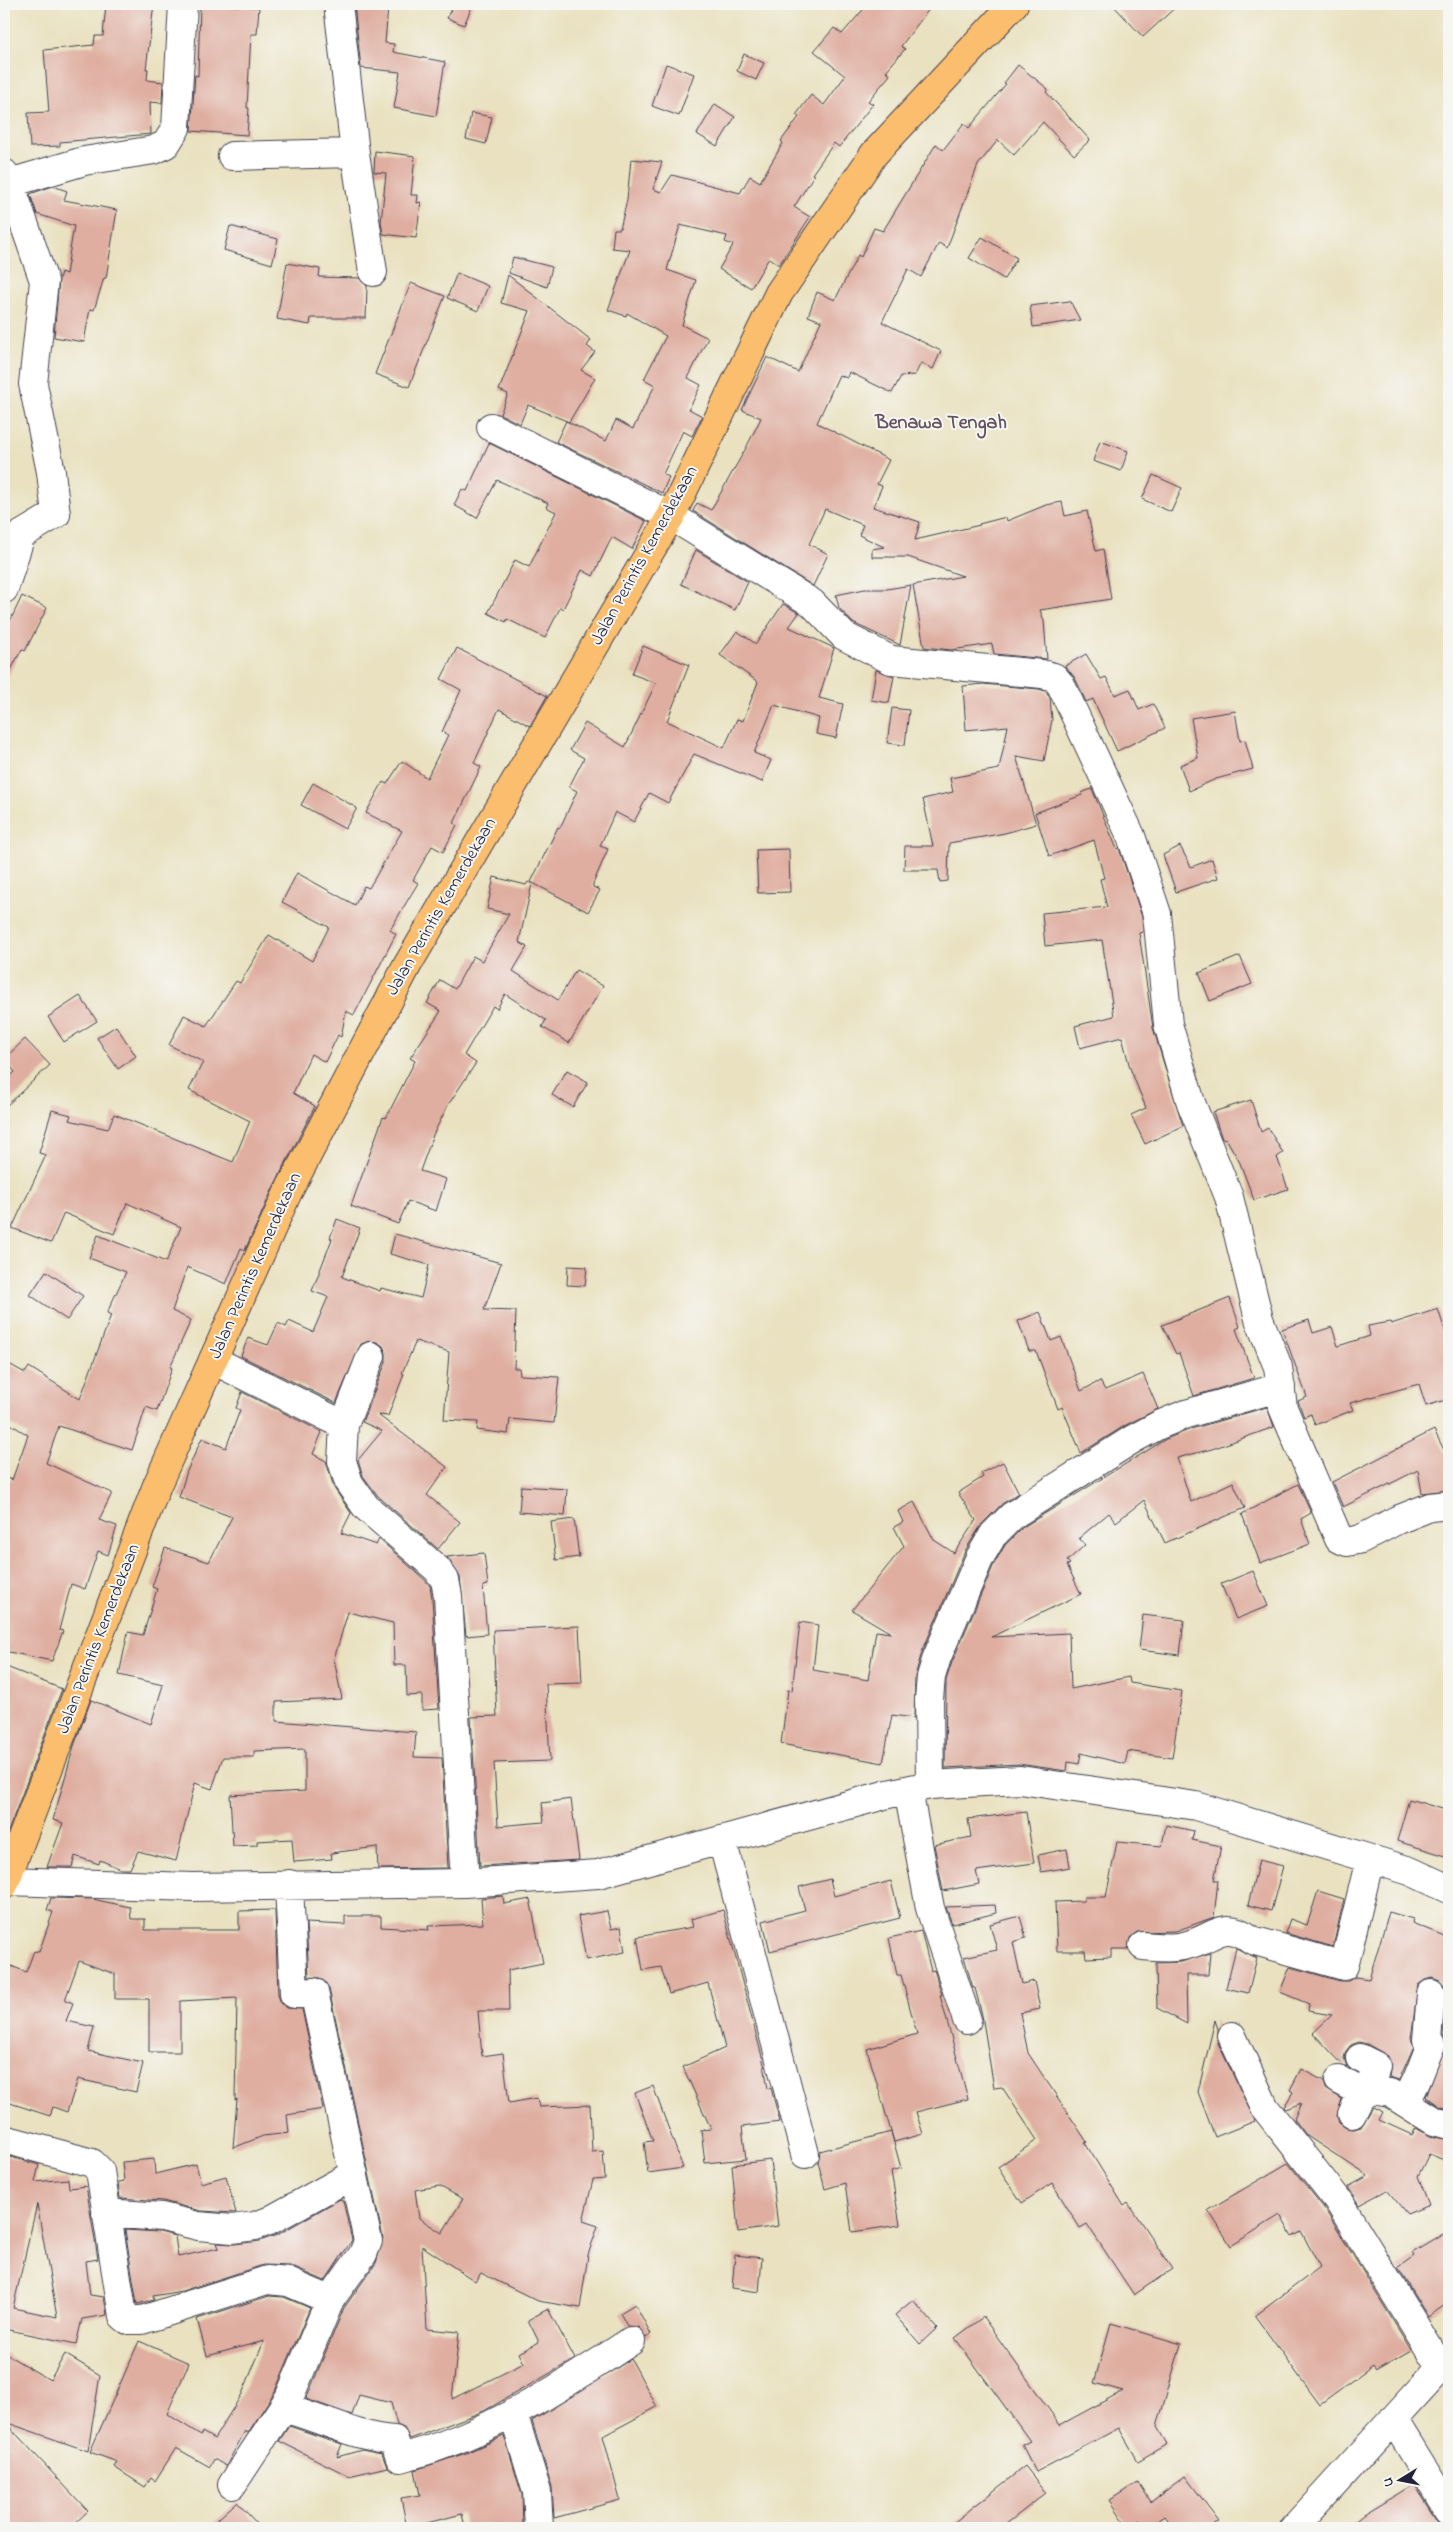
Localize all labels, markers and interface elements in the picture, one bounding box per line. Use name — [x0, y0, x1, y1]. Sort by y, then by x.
district label: Benawa Tengah — [874, 409, 1007, 439]
street label: Jalan Perintis Kemerdekaan — [585, 461, 705, 650]
street label: Jalan Perintis Kemerdekaan — [380, 813, 504, 1001]
street label: Jalan Perintis Kemerdekaan — [203, 1169, 309, 1363]
street label: Jalan Perintis Kemerdekaan — [51, 1540, 147, 1738]
north arrow — [1376, 2454, 1426, 2504]
text: U — [1378, 2476, 1400, 2488]

